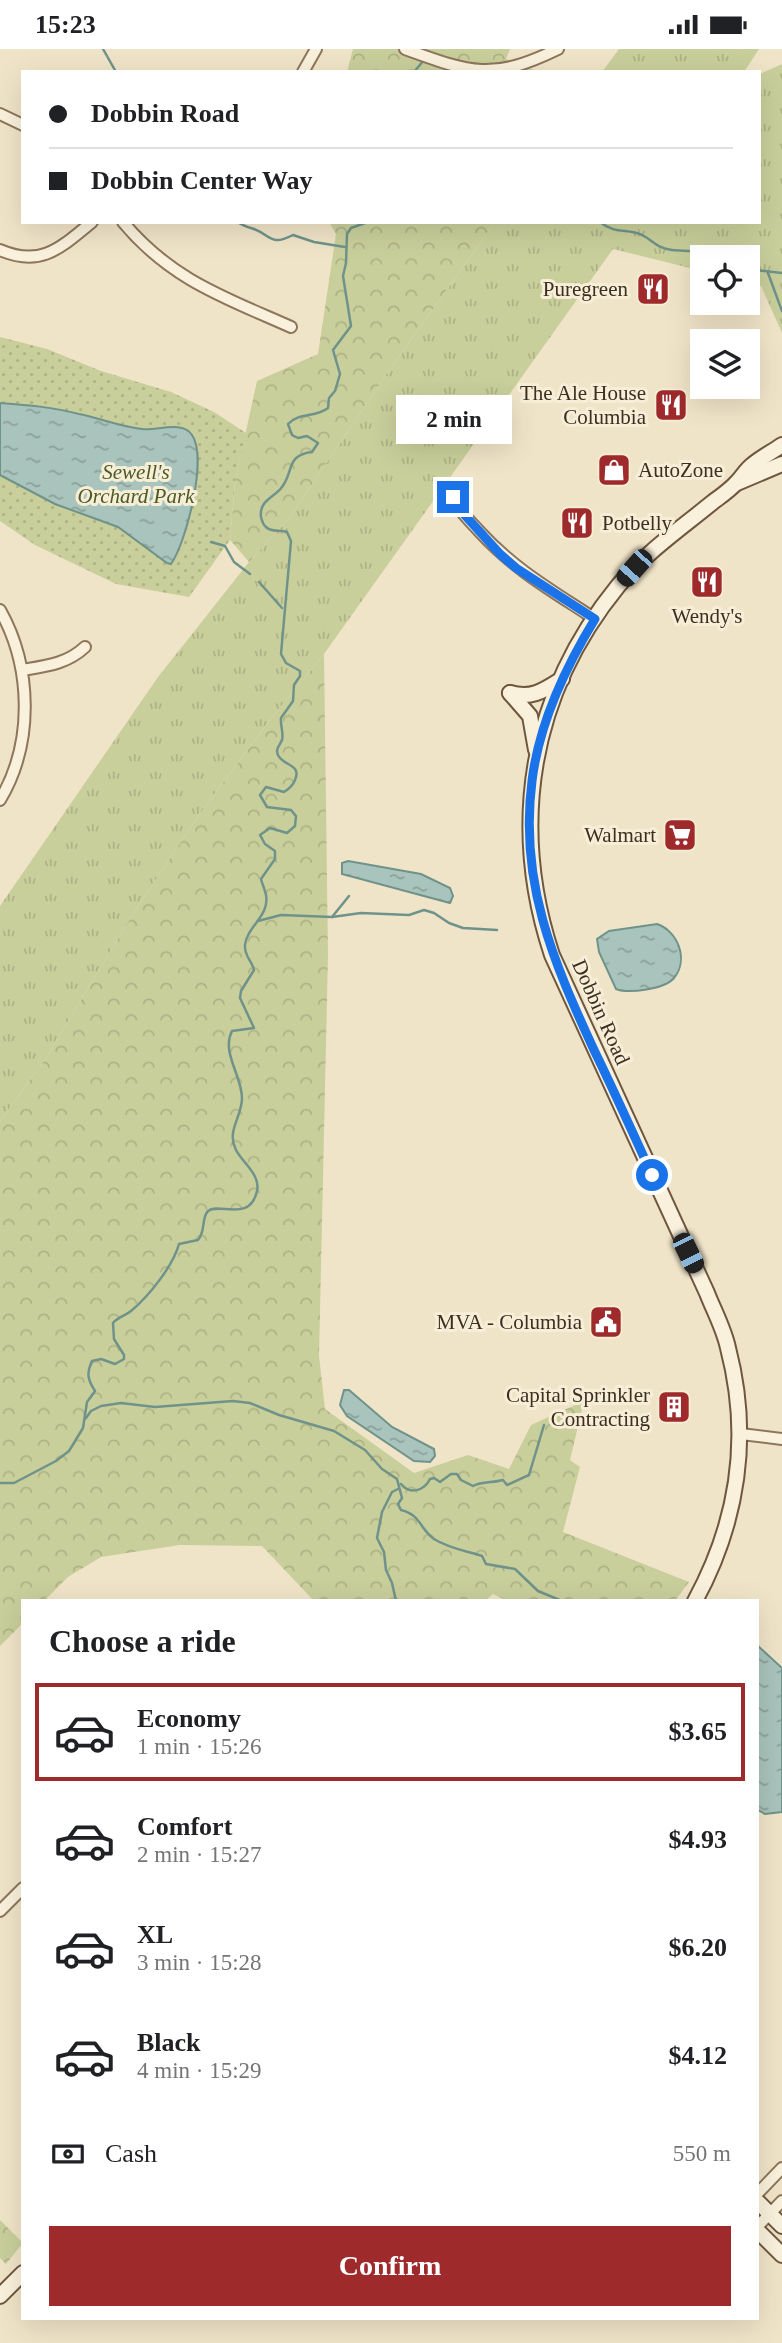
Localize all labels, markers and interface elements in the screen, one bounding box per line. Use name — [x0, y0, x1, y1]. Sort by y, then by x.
text: 15:23 — [35, 10, 96, 39]
text: Dobbin Road — [91, 99, 239, 128]
text: Dobbin Center Way — [91, 166, 313, 195]
map controls — [690, 245, 760, 399]
button: locate — [690, 245, 760, 315]
restaurant icon: Puregreen — [634, 270, 672, 308]
place label: Puregreen — [543, 277, 628, 301]
button: layers — [690, 329, 760, 399]
place label: The Ale House Columbia — [520, 381, 647, 429]
restaurant icon: The Ale House Columbia — [652, 386, 690, 424]
callout: 2 min — [395, 395, 511, 445]
text: 2 min — [426, 407, 482, 432]
shop icon: AutoZone — [595, 451, 633, 489]
place label: AutoZone — [638, 458, 723, 482]
park label: Sewell's Orchard Park — [78, 460, 195, 508]
route end — [437, 481, 469, 513]
restaurant icon: Potbelly — [558, 504, 596, 542]
place label: Potbelly — [602, 511, 673, 535]
car — [613, 545, 656, 591]
restaurant icon: Wendy's — [688, 563, 726, 601]
place label: Wendy's — [672, 604, 742, 628]
supermarket icon: Walmart — [661, 816, 699, 854]
place label: Walmart — [584, 823, 656, 847]
street label: Dobbin Road — [567, 956, 635, 1069]
route start — [636, 1159, 668, 1191]
car — [670, 1230, 707, 1276]
public building icon: MVA - Columbia — [587, 1303, 625, 1341]
place label: MVA - Columbia — [437, 1310, 583, 1334]
place label: Capital Sprinkler Contracting — [506, 1383, 650, 1431]
building icon: Capital Sprinkler Contracting — [655, 1388, 693, 1426]
text: Choose a ride — [49, 1623, 236, 1659]
icon: car — [53, 1701, 116, 1764]
text: Economy — [137, 1704, 241, 1733]
text: $3.65 — [669, 1717, 727, 1746]
text: 1 min · 15:26 — [137, 1734, 262, 1759]
icon: car — [53, 1809, 116, 1872]
text: Comfort — [137, 1812, 232, 1841]
text: $4.93 — [669, 1825, 727, 1854]
text: 2 min · 15:27 — [137, 1842, 262, 1867]
icon: car — [53, 1917, 116, 1980]
text: XL — [137, 1920, 173, 1949]
text: $6.20 — [669, 1933, 727, 1962]
text: 3 min · 15:28 — [137, 1950, 262, 1975]
icon: car — [53, 2025, 116, 2088]
text: Black — [137, 2028, 201, 2057]
text: $4.12 — [669, 2041, 727, 2070]
text: 4 min · 15:29 — [137, 2058, 262, 2083]
icon: cash — [49, 2135, 87, 2173]
text: Cash — [105, 2139, 157, 2168]
text: 550 m — [673, 2141, 731, 2166]
button: Confirm — [49, 2226, 731, 2306]

